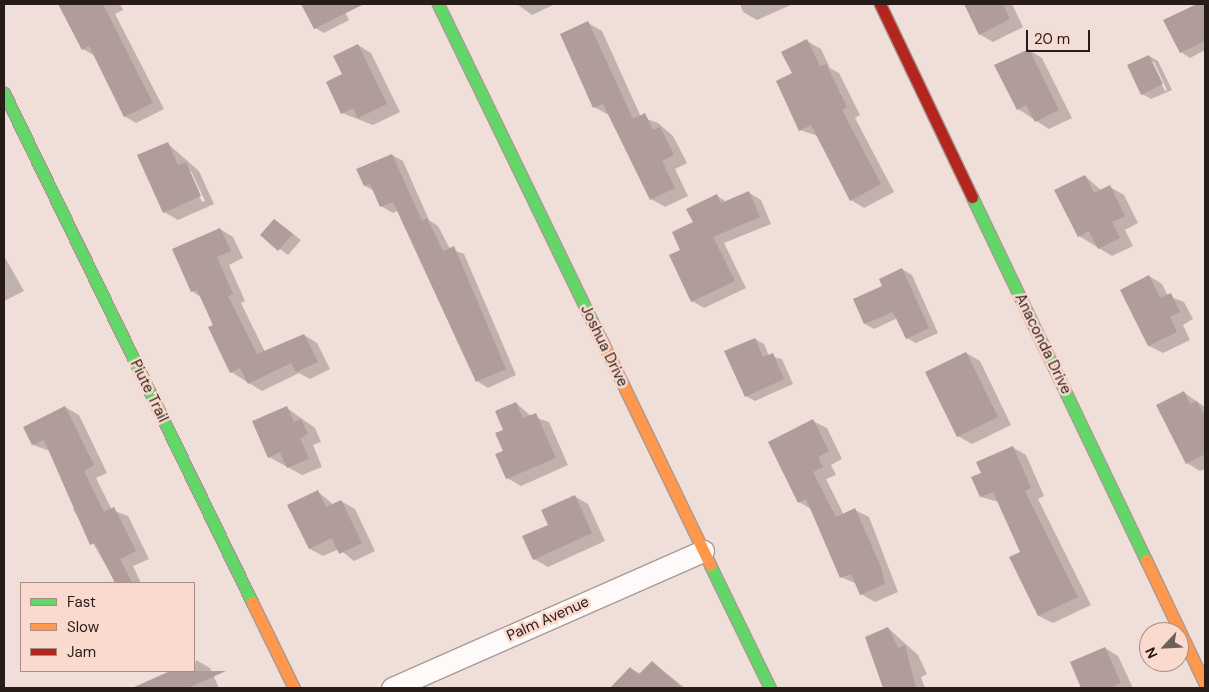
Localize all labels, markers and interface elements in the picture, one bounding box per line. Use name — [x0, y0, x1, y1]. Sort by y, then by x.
scale bar — [1029, 20, 1093, 52]
text: 20 m — [1034, 29, 1070, 49]
street label: Anaconda Drive — [1011, 291, 1075, 397]
street label: Joshua Drive — [576, 302, 632, 390]
street label: Piute Trail — [126, 357, 172, 425]
legend — [20, 582, 195, 672]
text: Fast — [67, 592, 96, 612]
street label: Palm Avenue — [504, 593, 592, 645]
text: Slow — [67, 617, 99, 637]
north arrow — [1139, 622, 1189, 672]
text: Jam — [67, 642, 96, 662]
text: N — [1141, 644, 1162, 661]

